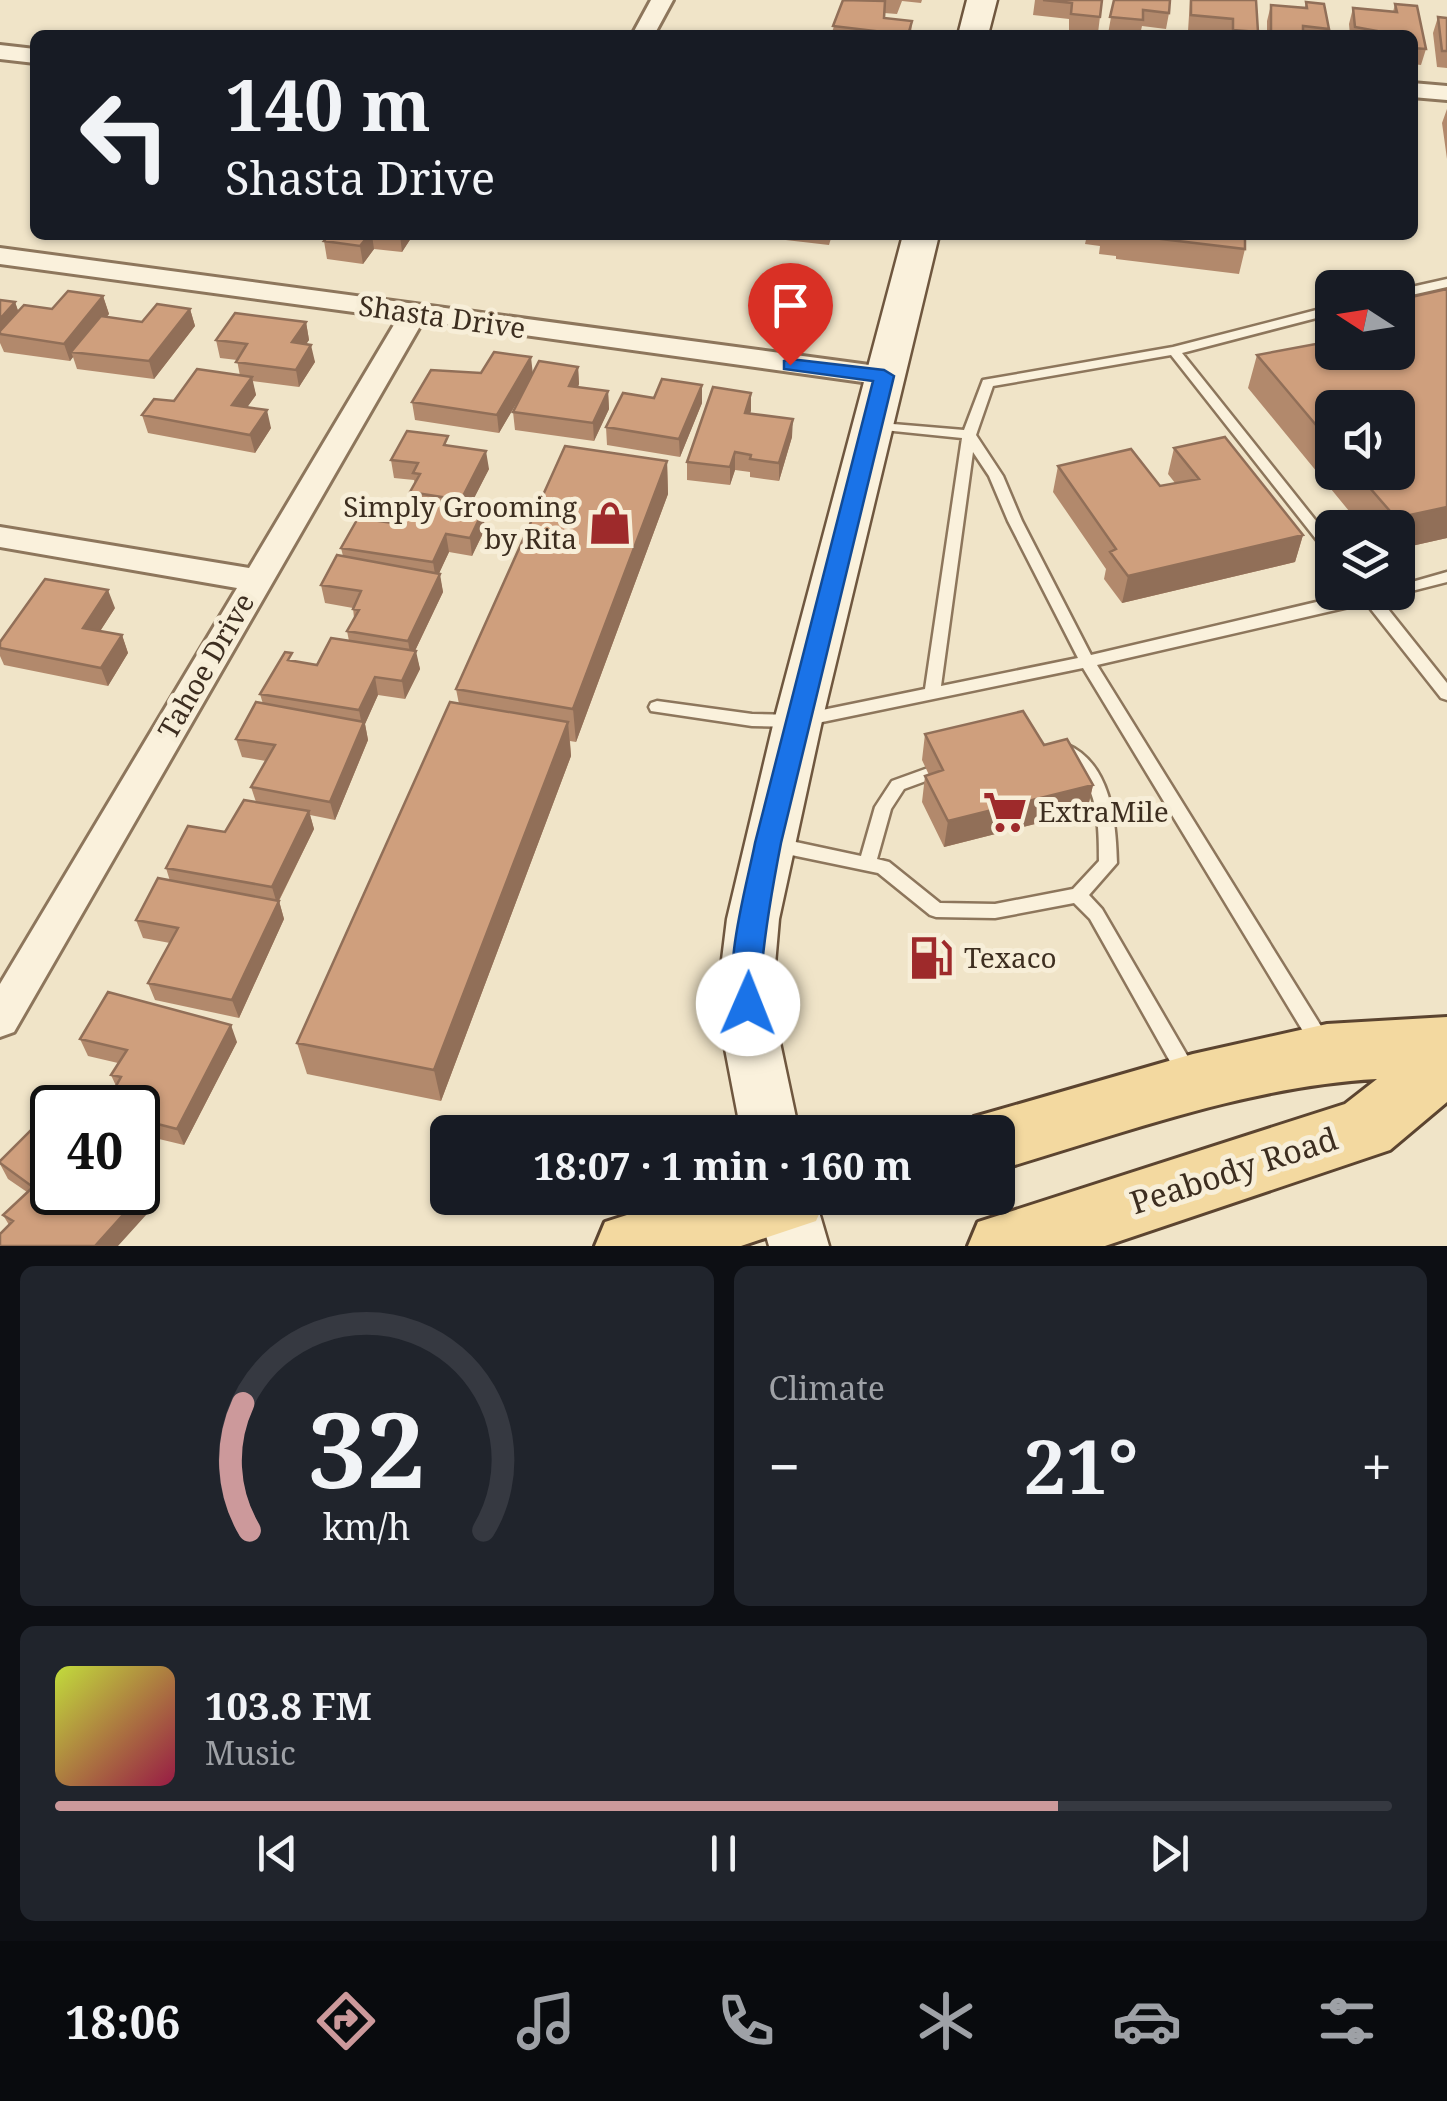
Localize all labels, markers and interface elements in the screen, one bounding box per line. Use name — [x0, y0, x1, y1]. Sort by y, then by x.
text: 140 m — [225, 56, 431, 152]
icon: left — [60, 70, 190, 200]
text: Shasta Drive — [225, 147, 495, 208]
pin — [748, 263, 833, 366]
north arrow — [1315, 270, 1415, 370]
map controls — [1315, 270, 1415, 610]
icon: arrive — [763, 278, 818, 333]
street label: Shasta Drive — [356, 286, 528, 347]
button: sound — [1315, 390, 1415, 490]
place label: Simply Grooming by Rita — [343, 487, 577, 557]
shop icon: Simply Grooming by Rita — [586, 499, 634, 547]
button: layers — [1315, 510, 1415, 610]
street label: Tahoe Drive — [148, 586, 262, 745]
supermarket icon: ExtraMile — [981, 788, 1029, 836]
place label: ExtraMile — [1038, 792, 1169, 830]
fuel station icon: Texaco — [907, 934, 955, 982]
place label: Texaco — [964, 938, 1057, 976]
position arrow — [696, 952, 800, 1056]
speed limit sign: 40 — [30, 1085, 160, 1215]
street label: Peabody Road — [1124, 1116, 1343, 1223]
text: 18:07 · 1 min · 160 m — [533, 1139, 912, 1191]
text: Climate — [769, 1366, 885, 1409]
text: 32 — [308, 1377, 426, 1518]
text: 21° — [1023, 1414, 1138, 1516]
text: − — [769, 1428, 800, 1503]
text: + — [1361, 1428, 1392, 1503]
text: km/h — [323, 1502, 411, 1550]
text: 103.8 FM — [205, 1679, 372, 1731]
text: Music — [205, 1731, 296, 1774]
icon: previous — [250, 1826, 305, 1881]
icon: pause — [696, 1826, 751, 1881]
icon: next — [1142, 1826, 1197, 1881]
icon: directions — [311, 1986, 381, 2056]
icon: music — [511, 1986, 581, 2056]
icon: phone — [711, 1986, 781, 2056]
icon: climate — [911, 1986, 981, 2056]
icon: car — [1112, 1986, 1182, 2056]
icon: filters — [1312, 1986, 1382, 2056]
text: 18:06 — [65, 1991, 181, 2052]

